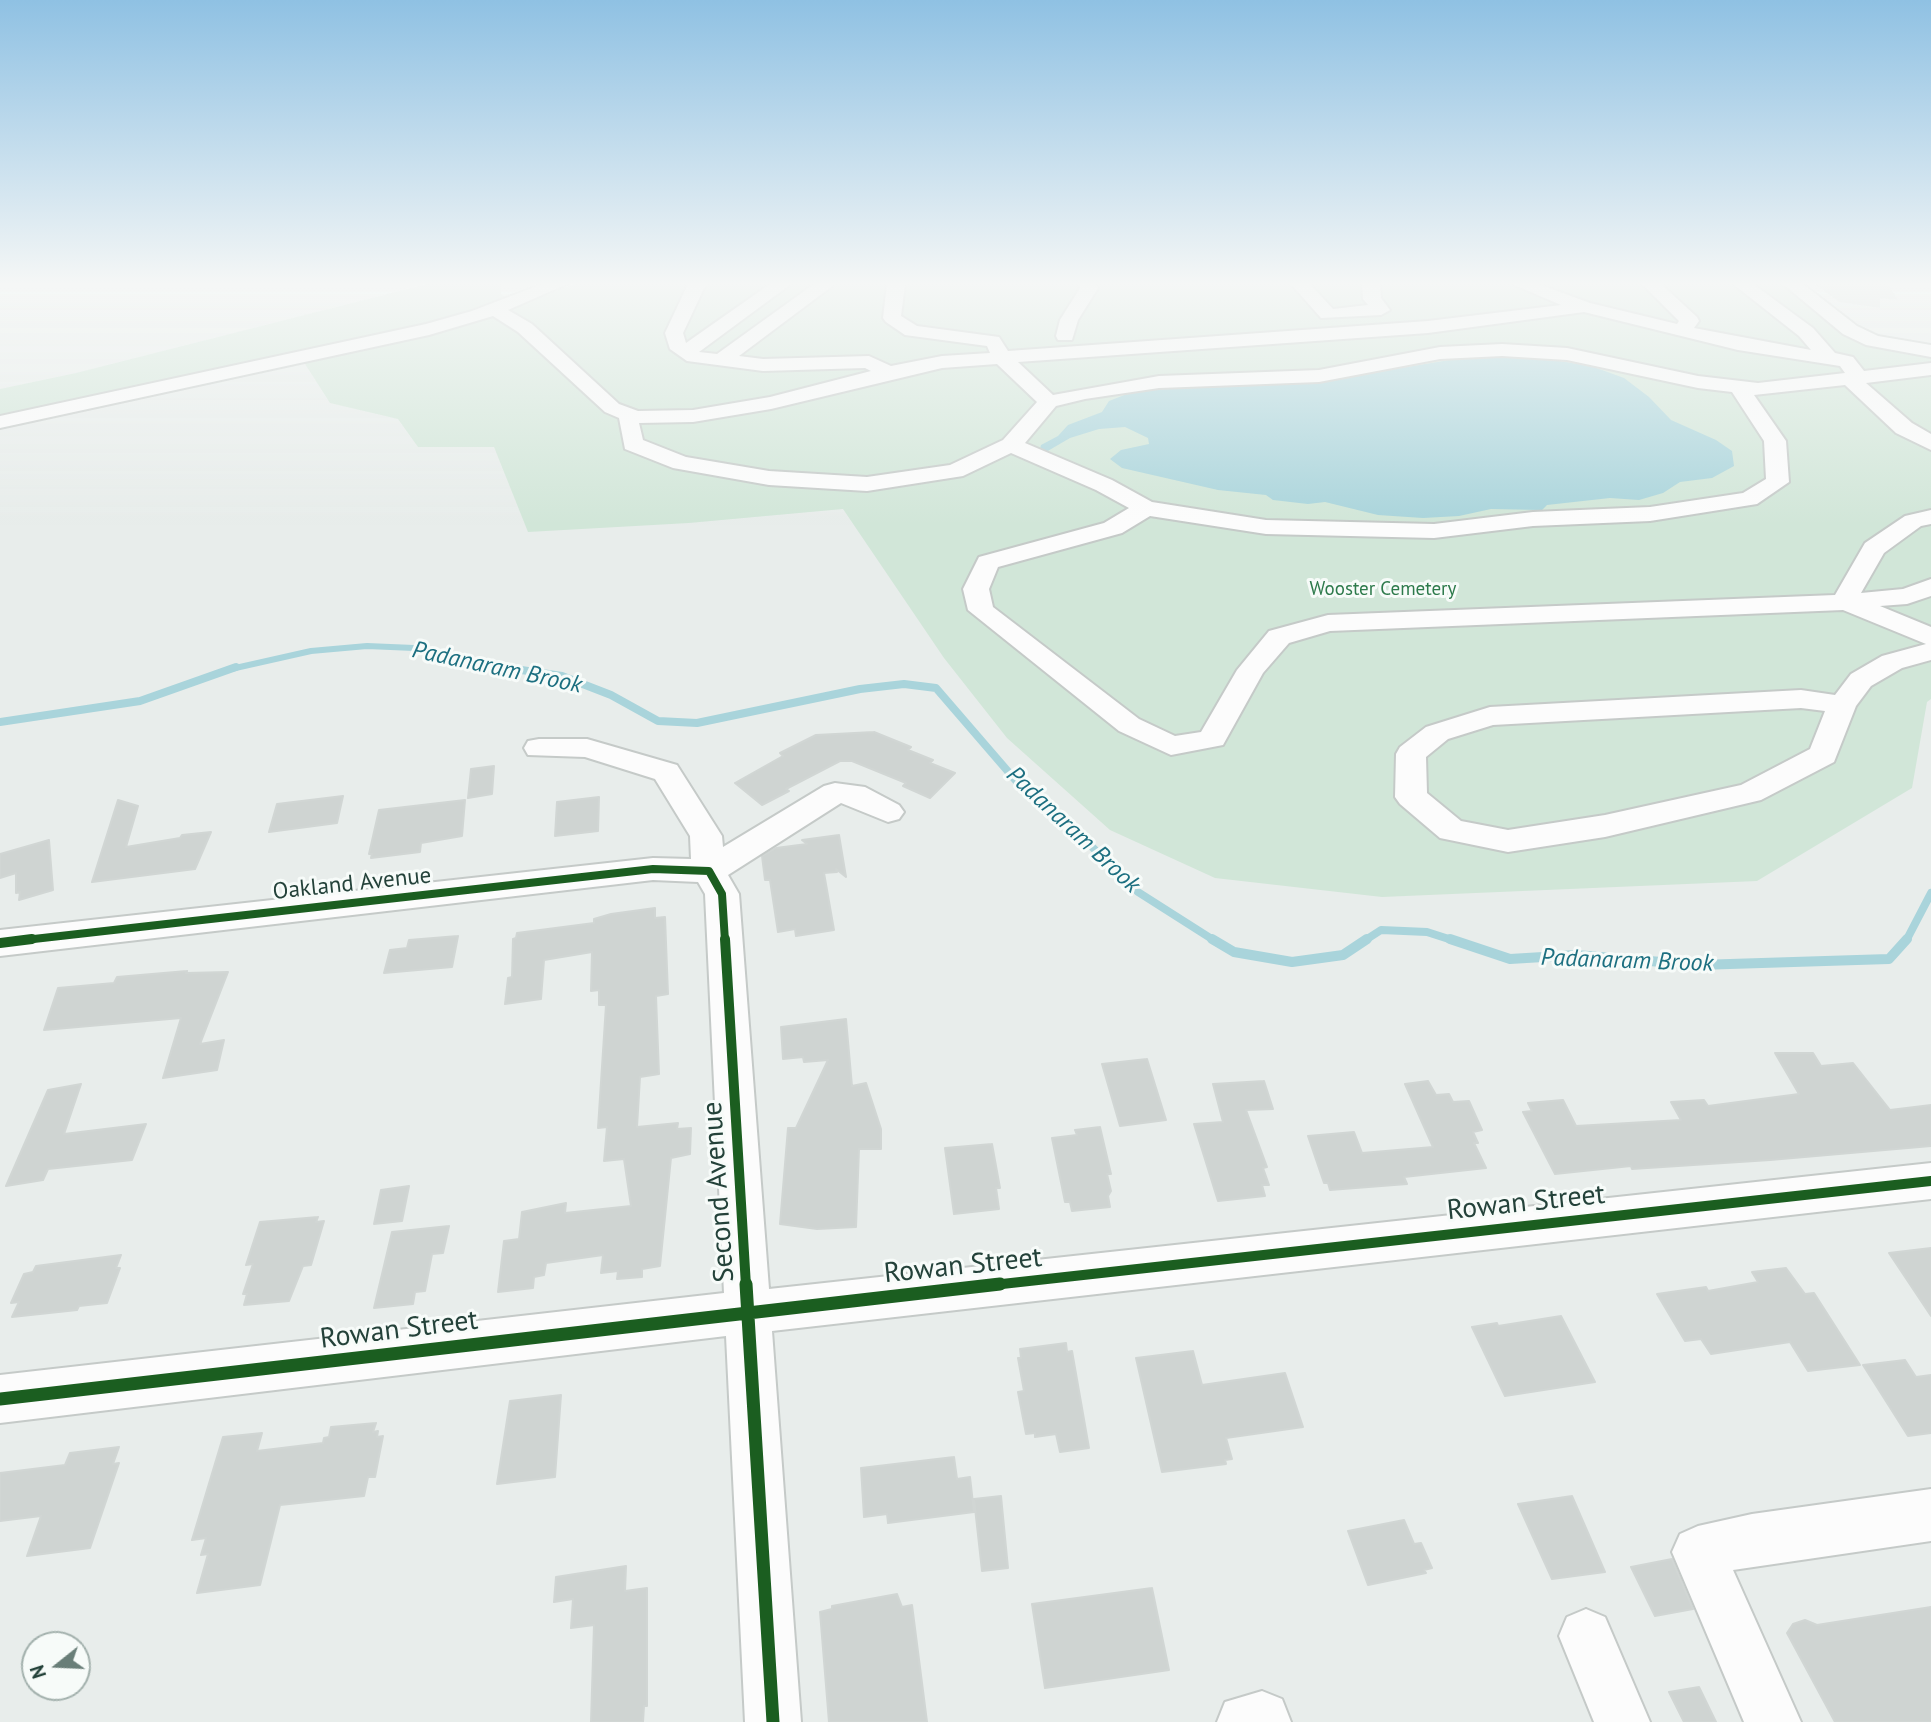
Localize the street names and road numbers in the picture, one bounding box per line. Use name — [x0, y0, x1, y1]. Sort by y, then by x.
street label: Oakland Avenue — [271, 862, 433, 906]
street label: Second Avenue — [696, 1101, 742, 1283]
street label: Rowan Street — [1445, 1178, 1607, 1228]
street label: Rowan Street — [882, 1241, 1044, 1291]
street label: Rowan Street — [318, 1304, 480, 1356]

